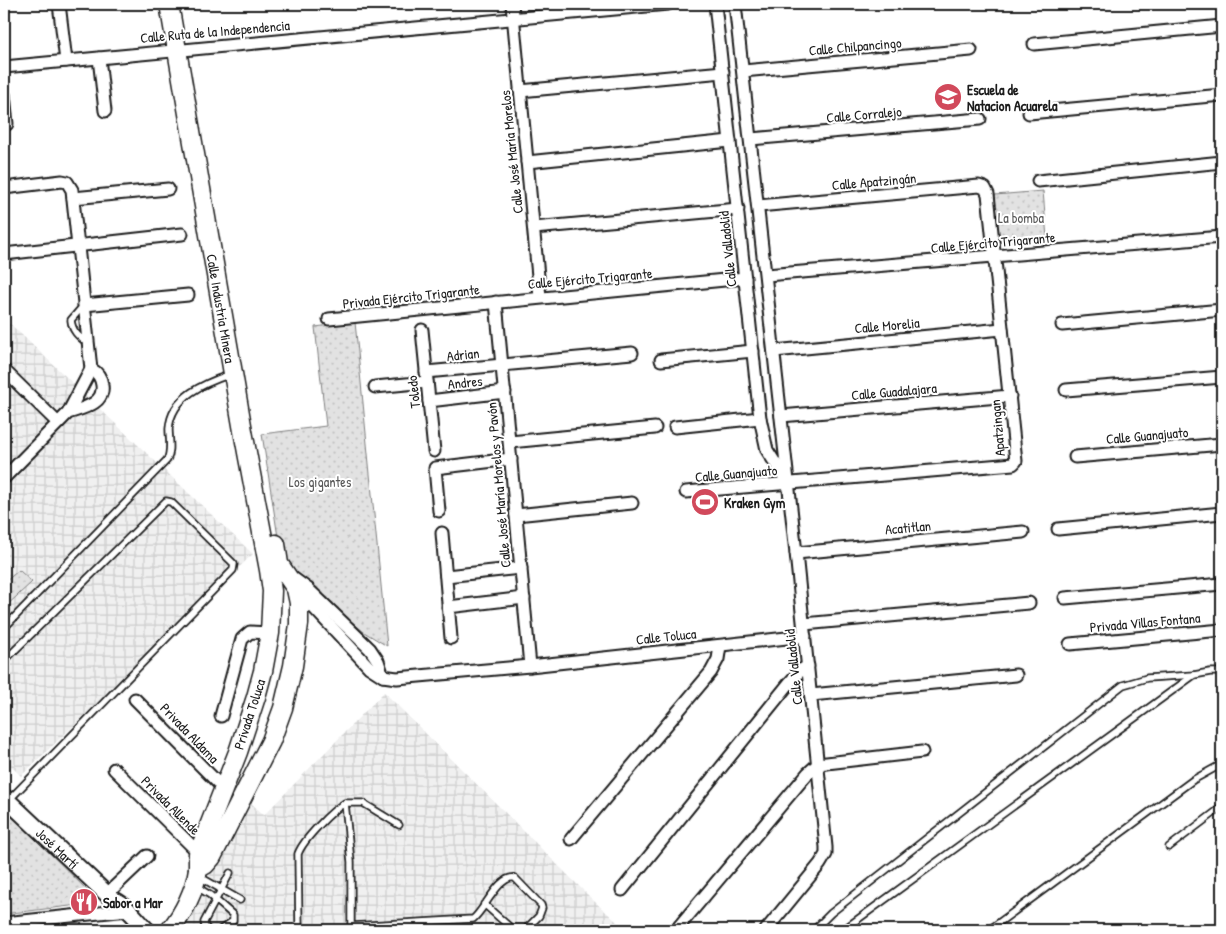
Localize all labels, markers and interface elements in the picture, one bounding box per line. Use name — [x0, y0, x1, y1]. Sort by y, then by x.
street label: Calle Ruta de la Independencia — [139, 15, 291, 48]
street label: Calle Chilpancingo — [808, 32, 903, 61]
place label: Escuela de Natacion Acuarela — [967, 80, 1058, 115]
school or university icon: Escuela de Natacion Acuarela — [933, 82, 963, 112]
street label: Calle José María Morelos — [495, 89, 527, 215]
street label: Calle Corralejo — [825, 101, 903, 128]
street label: Calle Apatzingán — [831, 168, 917, 195]
park label: La bomba — [998, 208, 1045, 227]
street label: Calle Valladolid — [714, 210, 740, 288]
street label: Calle Ejército Trigarante — [930, 227, 1057, 258]
street label: Calle Industria Minera — [203, 252, 241, 365]
street label: Calle Ejército Trigarante — [527, 263, 654, 294]
street label: Privada Ejército Trigarante — [342, 279, 481, 314]
street label: Calle Morelia — [854, 313, 921, 337]
street label: Adrian — [446, 343, 480, 365]
street label: Andres — [447, 371, 483, 393]
street label: Toledo — [402, 374, 424, 409]
street label: Calle Guadalajara — [851, 378, 938, 405]
street label: Apatzingan — [985, 399, 1010, 457]
street label: Calle José María Morelos y Pavón — [481, 401, 516, 568]
street label: Calle Guanajuato — [1105, 422, 1189, 449]
street label: Calle Guanajuato — [694, 460, 778, 487]
park label: Los gigantes — [289, 472, 351, 492]
sports icon: Kraken Gym — [690, 487, 720, 517]
place label: Kraken Gym — [724, 493, 786, 514]
street label: Acatitlan — [884, 516, 932, 538]
street label: Privada Villas Fontana — [1089, 608, 1202, 636]
street label: Calle Toluca — [635, 623, 698, 649]
street label: Calle Valladolid — [780, 628, 806, 706]
street label: Privada Toluca — [229, 676, 269, 752]
street label: Privada Aldama — [156, 699, 224, 768]
street label: Privada Allende — [137, 771, 205, 839]
street label: José Martí — [32, 823, 83, 873]
restaurant icon: Sabor a Mar — [69, 887, 99, 917]
place label: Sabor a Mar — [103, 893, 163, 912]

